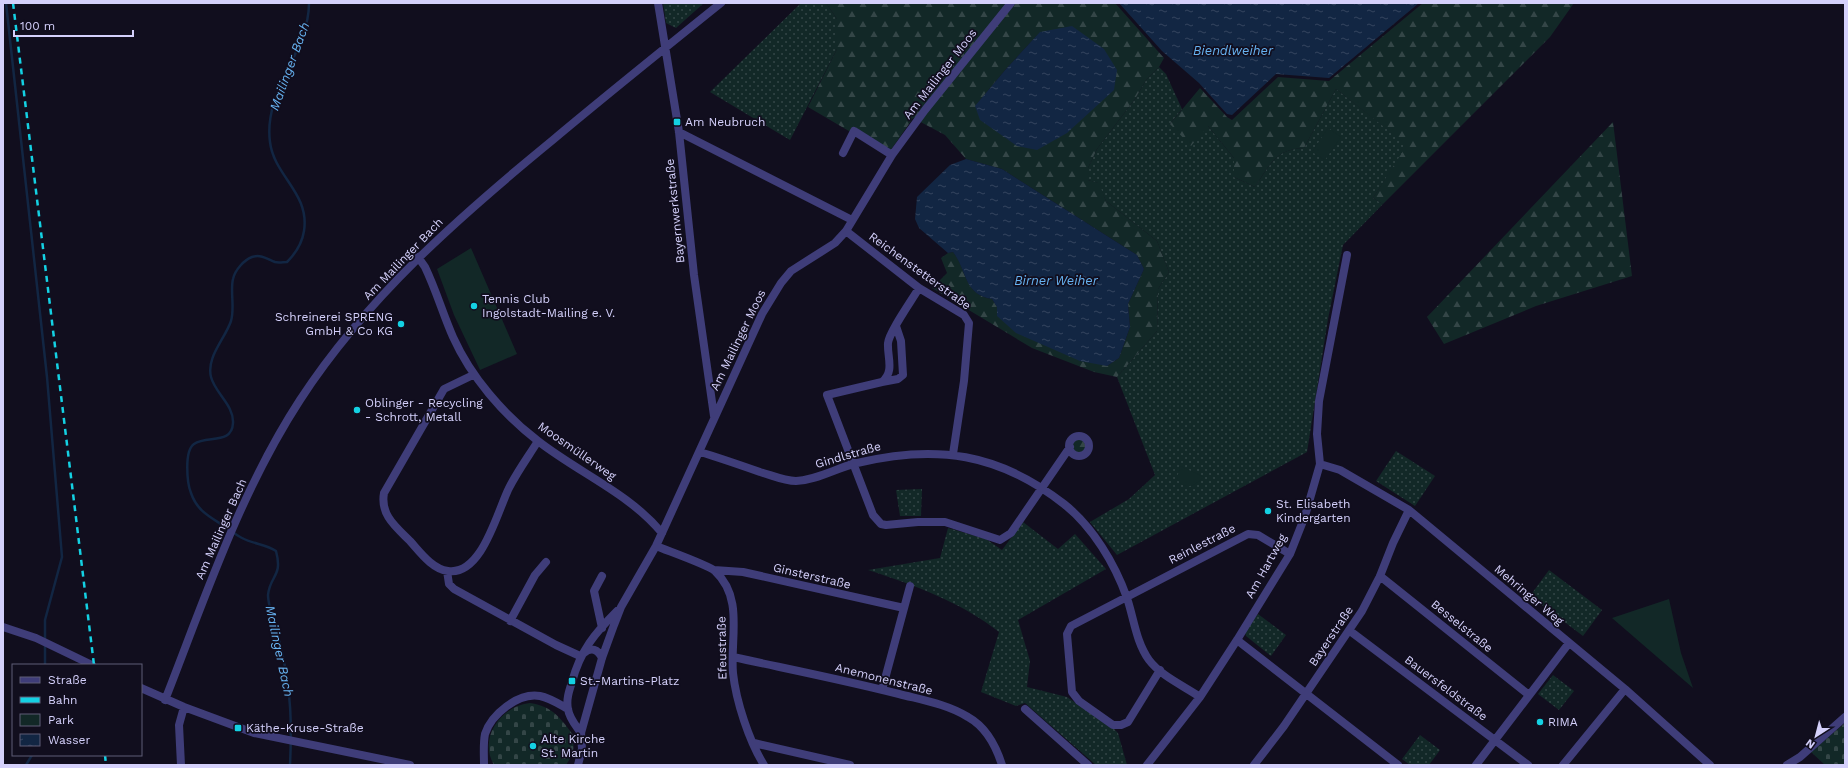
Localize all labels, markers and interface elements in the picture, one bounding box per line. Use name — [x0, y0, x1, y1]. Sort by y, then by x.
scale bar — [14, 12, 133, 38]
text: 100 m — [20, 19, 55, 33]
water label: Mailinger Bach — [267, 20, 312, 112]
street label: Am Mailinger Moos — [900, 26, 980, 122]
water label: Biendlweiher — [1193, 43, 1274, 58]
place label: Am Neubruch — [685, 115, 765, 129]
marker: Am Neubruch — [672, 117, 682, 127]
street label: Bayernwerkstraße — [663, 158, 687, 264]
street label: Am Mailinger Bach — [360, 215, 446, 303]
street label: Reichenstetterstraße — [866, 229, 974, 313]
water label: Birner Weiher — [1014, 273, 1099, 288]
street label: Am Mailinger Moos — [707, 287, 769, 393]
place label: Tennis Club Ingolstadt-Mailing e. V. — [482, 292, 615, 320]
marker: Tennis Club Ingolstadt-Mailing e. V. — [469, 301, 479, 311]
place label: Schreinerei SPRENG GmbH & Co KG — [275, 310, 393, 338]
marker: Schreinerei SPRENG GmbH & Co KG — [396, 319, 406, 329]
place label: Oblinger - Recycling - Schrott, Metall — [365, 396, 483, 424]
marker: Oblinger - Recycling - Schrott, Metall — [352, 405, 362, 415]
street label: Moosmüllerweg — [535, 419, 619, 483]
street label: Gindlstraße — [814, 439, 883, 471]
street label: Am Mailinger Bach — [192, 477, 250, 581]
place label: St. Elisabeth Kindergarten — [1276, 497, 1351, 525]
marker: St. Elisabeth Kindergarten — [1263, 506, 1273, 516]
street label: Reinlestraße — [1166, 521, 1238, 567]
street label: Am Hartweg — [1242, 531, 1290, 601]
street label: Ginsterstraße — [772, 560, 852, 592]
street label: Mehringer Weg — [1491, 562, 1567, 628]
street label: Besselstraße — [1428, 597, 1496, 655]
street label: Bayerstraße — [1306, 603, 1356, 669]
water label: Mailinger Bach — [263, 604, 297, 698]
street label: Efeustraße — [714, 616, 730, 680]
street label: Bauersfeldstraße — [1402, 652, 1490, 724]
street label: Anemonenstraße — [834, 660, 934, 698]
legend — [12, 664, 142, 756]
text: Straße — [48, 673, 87, 687]
place label: St.-Martins-Platz — [580, 674, 680, 688]
marker: St.-Martins-Platz — [567, 676, 577, 686]
text: Bahn — [48, 693, 77, 707]
text: Park — [48, 713, 74, 727]
place label: RIMA — [1548, 715, 1578, 729]
north arrow — [1796, 716, 1836, 756]
marker: RIMA — [1535, 717, 1545, 727]
place label: Käthe-Kruse-Straße — [246, 721, 364, 735]
marker: Käthe-Kruse-Straße — [233, 723, 243, 733]
place label: Alte Kirche St. Martin — [541, 732, 605, 760]
text: Wasser — [48, 733, 90, 747]
text: N — [1803, 736, 1818, 751]
marker: Alte Kirche St. Martin — [528, 741, 538, 751]

